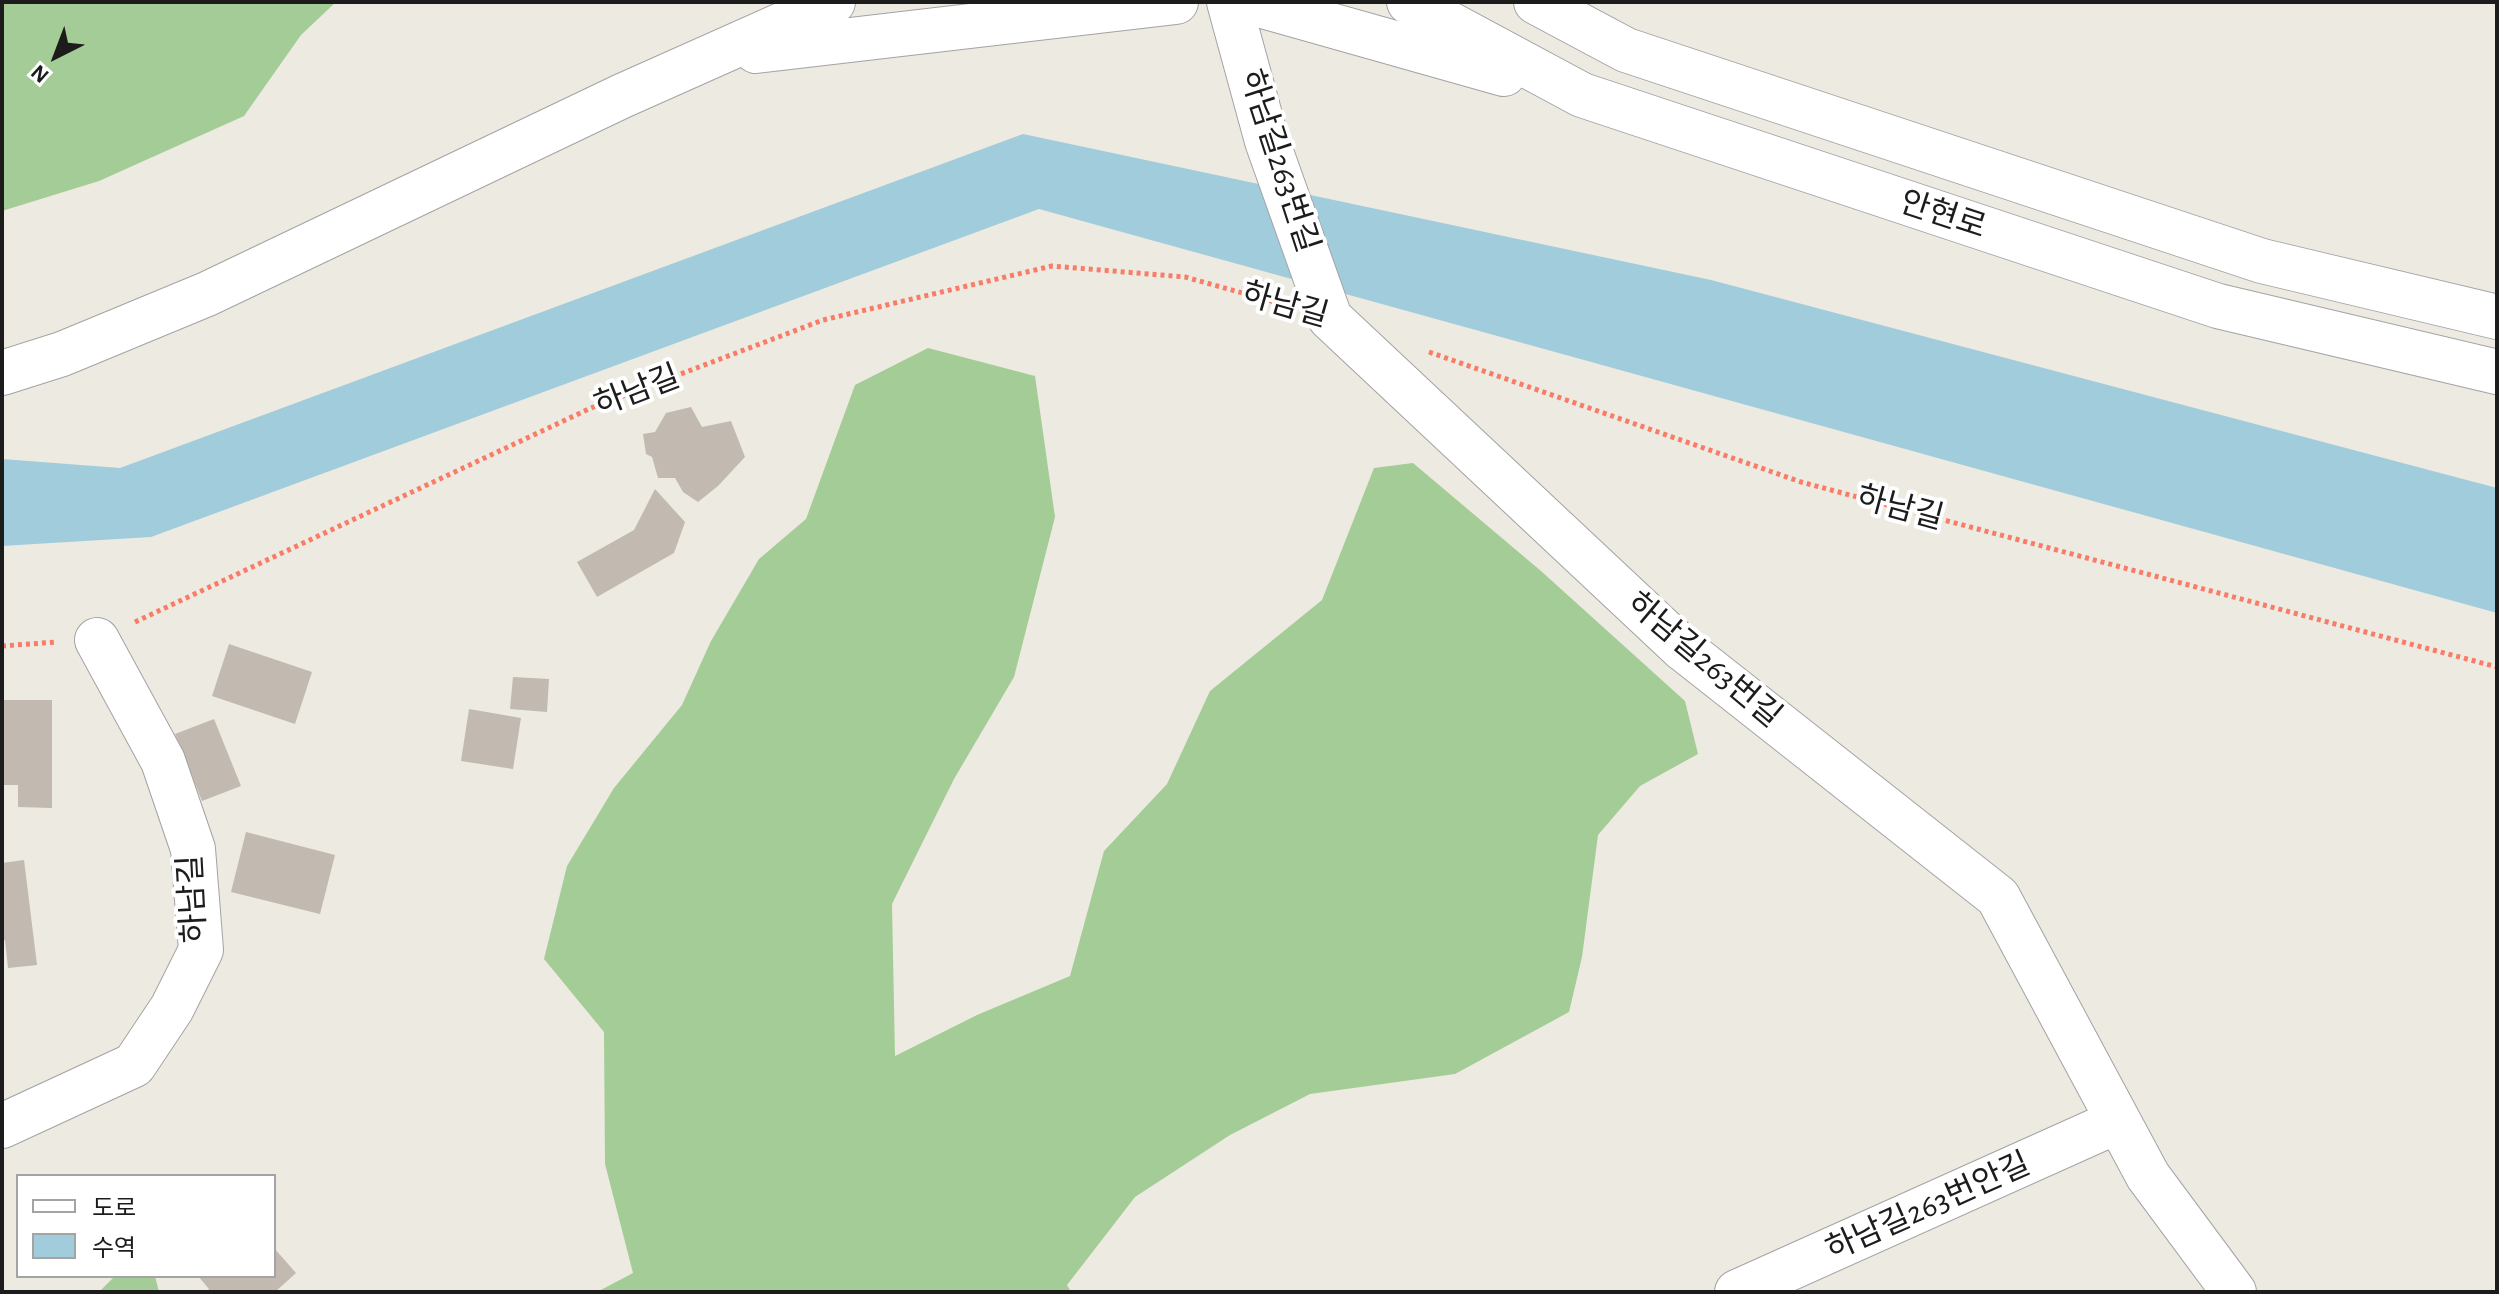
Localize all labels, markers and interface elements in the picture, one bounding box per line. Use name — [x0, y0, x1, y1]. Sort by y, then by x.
north arrow — [16, 16, 96, 96]
text: N — [27, 61, 53, 87]
street label: 하남길263번길 — [1231, 65, 1327, 257]
street label: 안현로 — [1895, 183, 1991, 247]
street label: 하남길 — [1237, 274, 1333, 336]
street label: 하남길 — [589, 357, 685, 425]
street label: 하남길 — [1852, 478, 1948, 538]
street label: 하남길263번길 — [1619, 584, 1789, 736]
street label: 하남길 — [172, 854, 214, 944]
street label: 하남길263번안길 — [1820, 1145, 2036, 1269]
legend — [16, 1174, 276, 1278]
text: 도로 — [92, 1197, 136, 1221]
text: 수역 — [92, 1237, 136, 1261]

